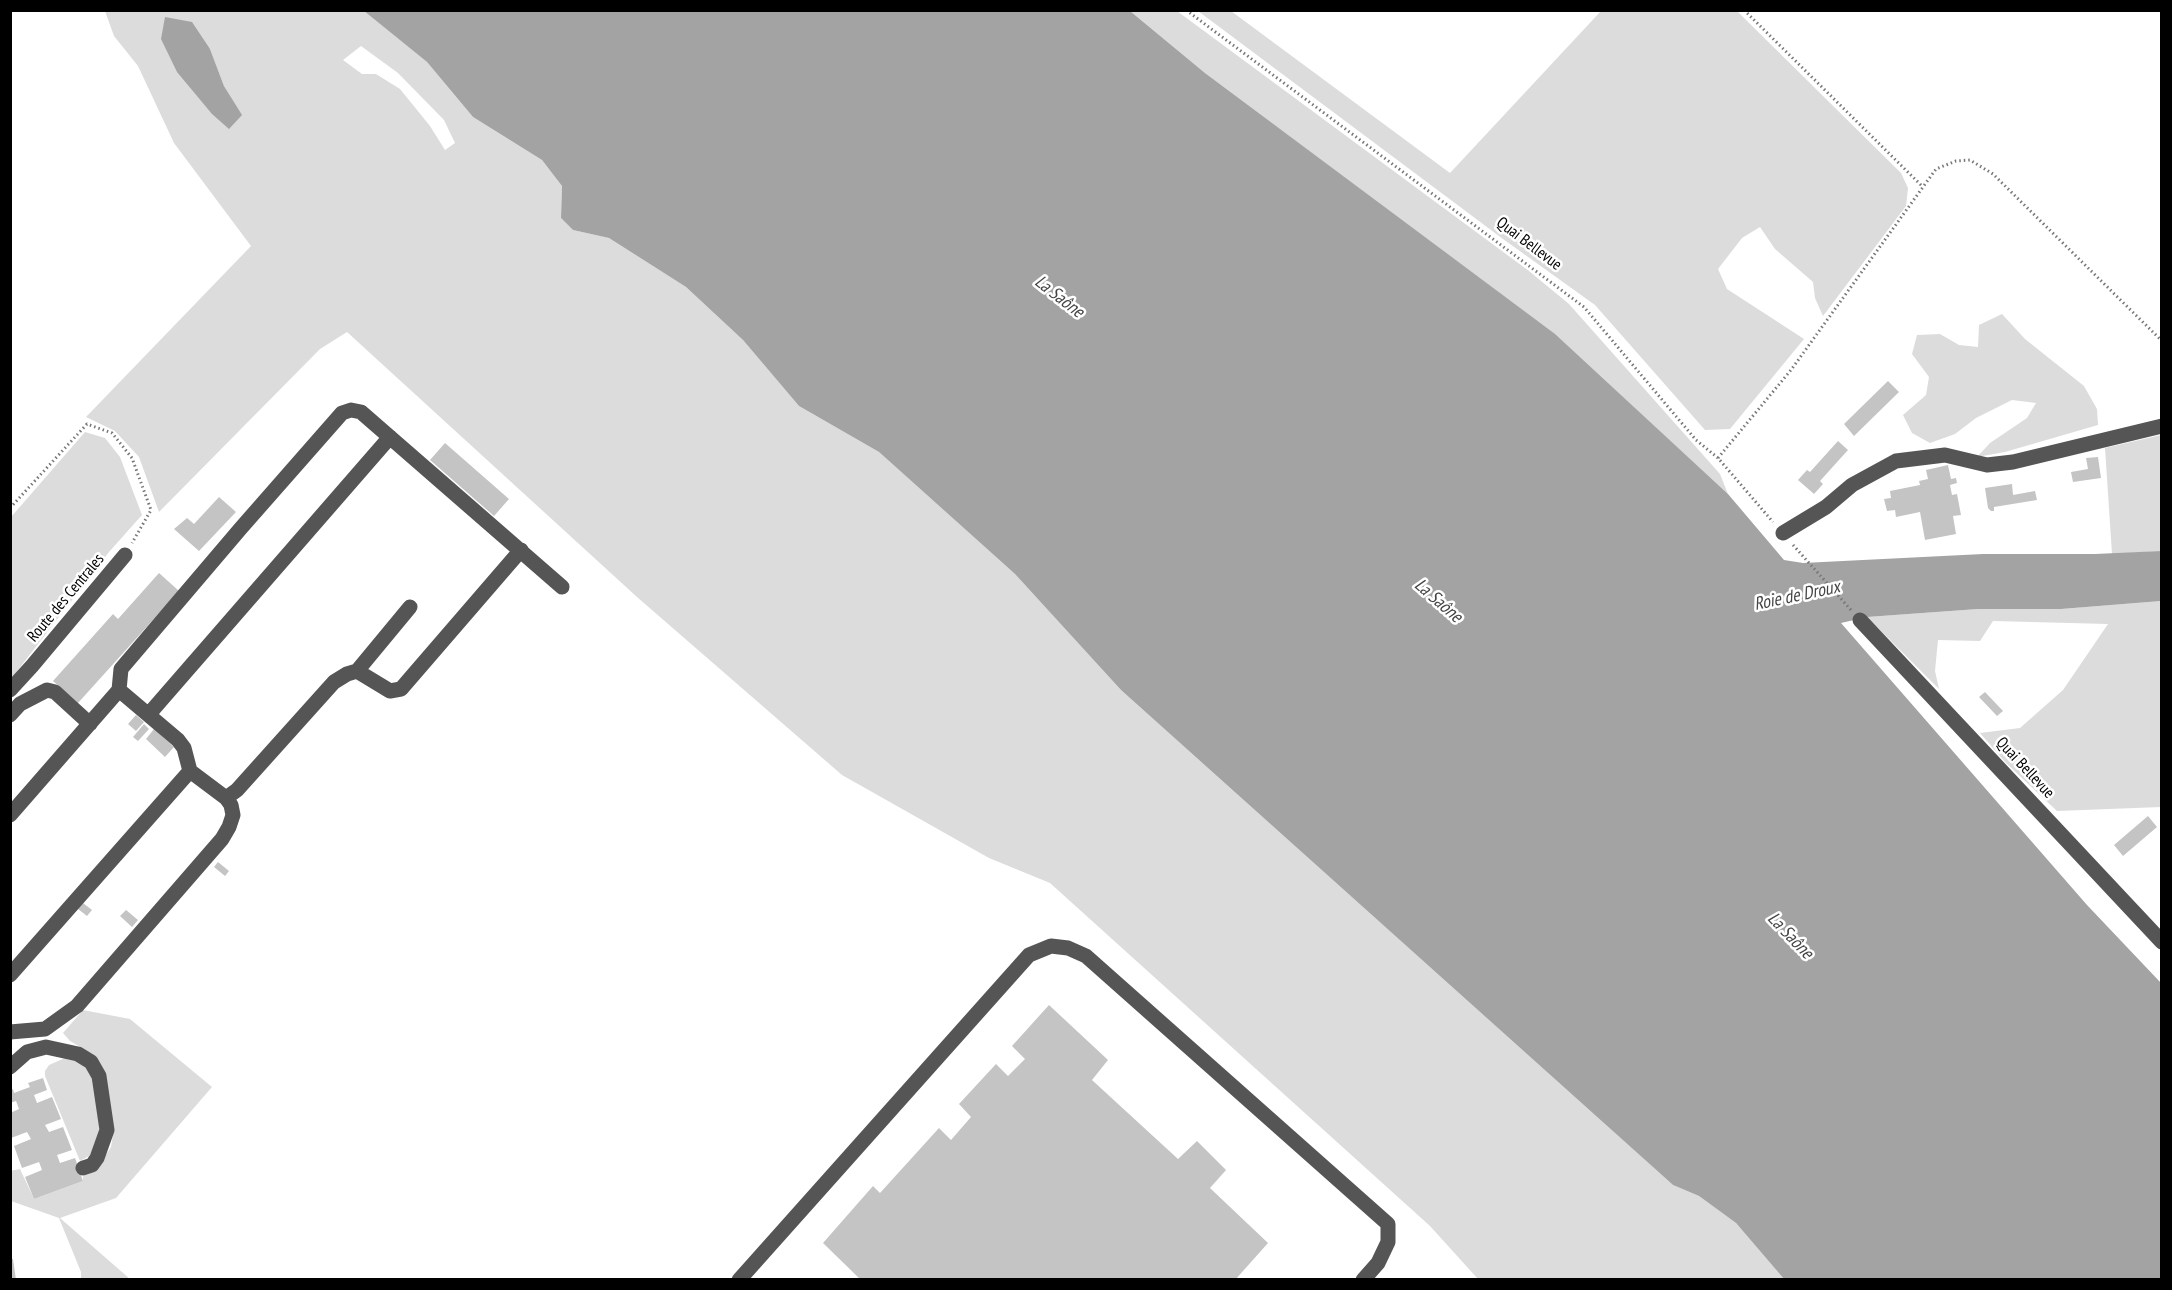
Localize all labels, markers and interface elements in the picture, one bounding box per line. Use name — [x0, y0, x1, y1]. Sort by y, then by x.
street label: Quai Bellevue — [1493, 213, 1565, 275]
water label: La Saône — [1030, 271, 1088, 323]
street label: Route des Centrales — [24, 550, 108, 646]
water label: La Saône — [1410, 574, 1466, 628]
water label: Roie de Droux — [1752, 576, 1842, 616]
street label: Quai Bellevue — [1992, 733, 2058, 803]
water label: La Saône — [1763, 908, 1817, 964]

